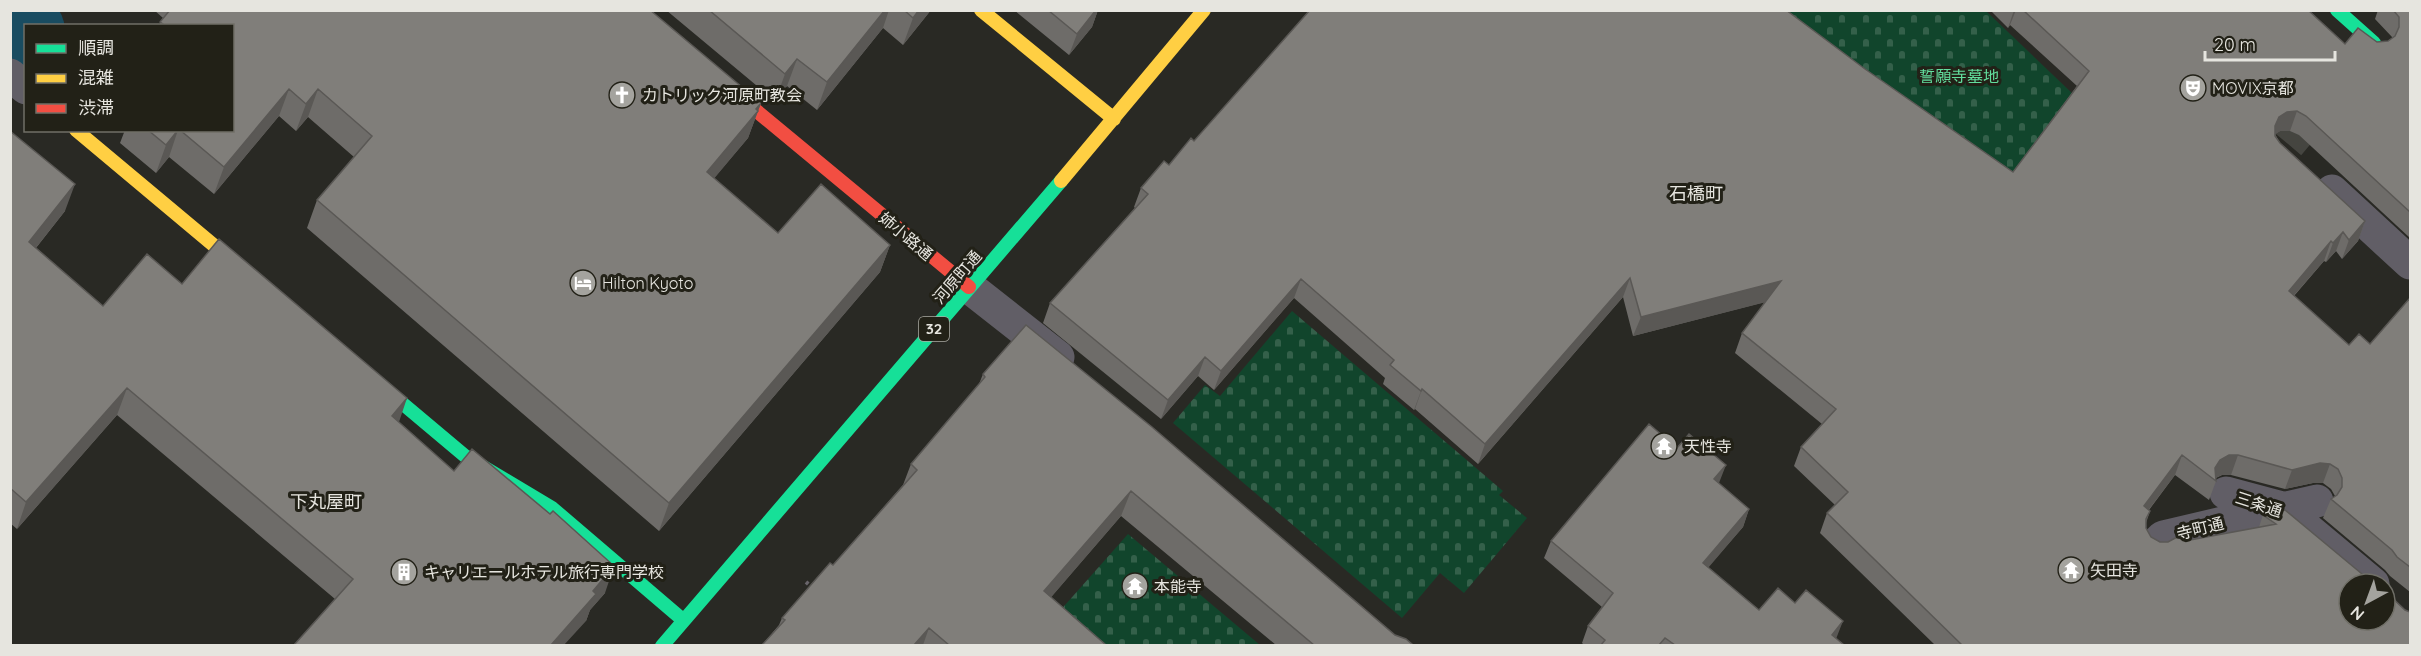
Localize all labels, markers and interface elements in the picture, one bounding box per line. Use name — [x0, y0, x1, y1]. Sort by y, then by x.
legend — [24, 24, 234, 132]
scale bar — [2205, 24, 2336, 62]
text: 20 m — [2214, 33, 2256, 56]
text: 順調 — [78, 36, 114, 59]
text: 混雑 — [78, 66, 114, 89]
park label: 誓願寺墓地 — [1919, 66, 1999, 86]
theatre icon: MOVIX京都 — [2178, 73, 2208, 103]
place label: MOVIX京都 — [2212, 78, 2294, 98]
church icon: カトリック河原町教会 — [607, 80, 637, 110]
place label: カトリック河原町教会 — [642, 85, 802, 105]
text: 渋滞 — [78, 96, 114, 119]
district label: 石橋町 — [1669, 182, 1723, 205]
street label: 姉小路通 — [875, 208, 937, 264]
street label: 河原町通 — [928, 246, 986, 308]
hotel icon: Hilton Kyoto — [568, 268, 598, 298]
place label: Hilton Kyoto — [602, 273, 693, 293]
road number: 32 — [919, 317, 949, 341]
temple icon: 天性寺 — [1649, 431, 1679, 461]
place label: 天性寺 — [1684, 436, 1732, 456]
street label: 三条通 — [2233, 487, 2285, 521]
district label: 下丸屋町 — [290, 490, 362, 513]
street label: 寺町通 — [2174, 512, 2226, 544]
temple icon: 矢田寺 — [2056, 555, 2086, 585]
building icon: キャリエールホテル旅行専門学校 — [389, 557, 419, 587]
place label: 矢田寺 — [2090, 560, 2138, 580]
place label: キャリエールホテル旅行専門学校 — [424, 562, 664, 582]
temple icon: 本能寺 — [1120, 571, 1150, 601]
north arrow — [2337, 572, 2397, 632]
place label: 本能寺 — [1154, 576, 1202, 596]
text: N — [2346, 602, 2368, 625]

